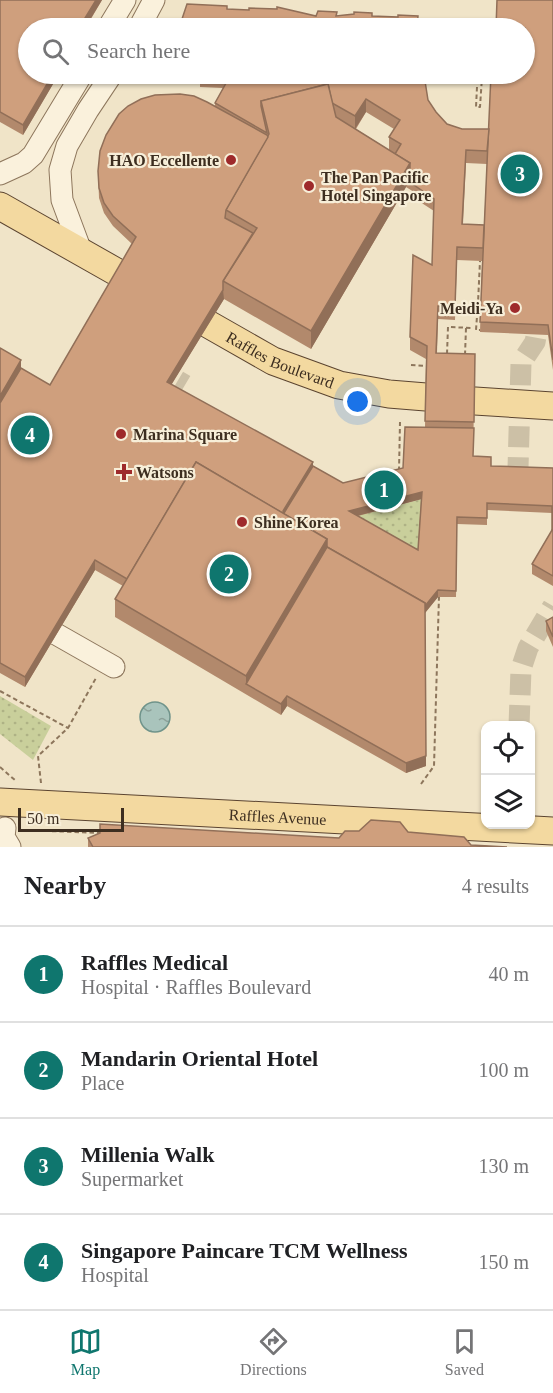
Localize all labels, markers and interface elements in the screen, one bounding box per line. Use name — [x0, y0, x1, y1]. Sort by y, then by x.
search box — [18, 18, 535, 84]
icon: search — [39, 35, 72, 68]
text: Search here — [87, 38, 190, 63]
place label: HAO Eccellente — [109, 152, 219, 169]
pin: 3 — [500, 152, 540, 196]
marker: HAO Eccellente — [224, 153, 238, 167]
place label: The Pan Pacific Hotel Singapore — [321, 169, 431, 205]
marker: The Pan Pacific Hotel Singapore — [302, 179, 316, 193]
place label: Meidi-Ya — [440, 300, 503, 317]
marker: Meidi-Ya — [508, 301, 522, 315]
street label: Raffles Boulevard — [224, 328, 337, 391]
your location — [343, 387, 372, 416]
pin: 4 — [10, 412, 50, 458]
place label: Marina Square — [133, 426, 237, 444]
marker: Marina Square — [114, 427, 128, 441]
place label: Watsons — [136, 464, 194, 481]
marker: Watsons — [117, 465, 131, 479]
pin: 1 — [364, 468, 404, 512]
place label: Shine Korea — [254, 514, 339, 531]
marker: Shine Korea — [235, 515, 249, 529]
pin: 2 — [210, 552, 248, 596]
map controls — [481, 721, 535, 829]
button: locate — [481, 721, 535, 775]
button: layers — [481, 775, 535, 829]
scale bar — [18, 805, 124, 832]
street label: Raffles Avenue — [228, 806, 327, 828]
text: 50 m — [27, 810, 59, 827]
text: Nearby — [24, 871, 106, 900]
text: 4 results — [462, 875, 529, 897]
text: Raffles Medical — [81, 950, 228, 975]
text: 1 — [39, 963, 49, 985]
text: 40 m — [488, 963, 529, 985]
text: Hospital · Raffles Boulevard — [81, 976, 311, 998]
text: Mandarin Oriental Hotel — [81, 1046, 318, 1071]
text: 2 — [39, 1059, 49, 1081]
text: 100 m — [478, 1059, 529, 1081]
text: Place — [81, 1072, 124, 1094]
text: Millenia Walk — [81, 1142, 214, 1167]
text: 3 — [39, 1155, 49, 1177]
text: 130 m — [478, 1155, 529, 1177]
text: Supermarket — [81, 1168, 183, 1190]
text: Singapore Paincare TCM Wellness — [81, 1238, 408, 1263]
text: 4 — [39, 1251, 49, 1273]
text: 150 m — [478, 1251, 529, 1273]
text: Hospital — [81, 1264, 149, 1286]
tab: Map — [69, 1325, 102, 1379]
tab: Directions — [240, 1325, 307, 1379]
tab: Saved — [445, 1325, 484, 1379]

